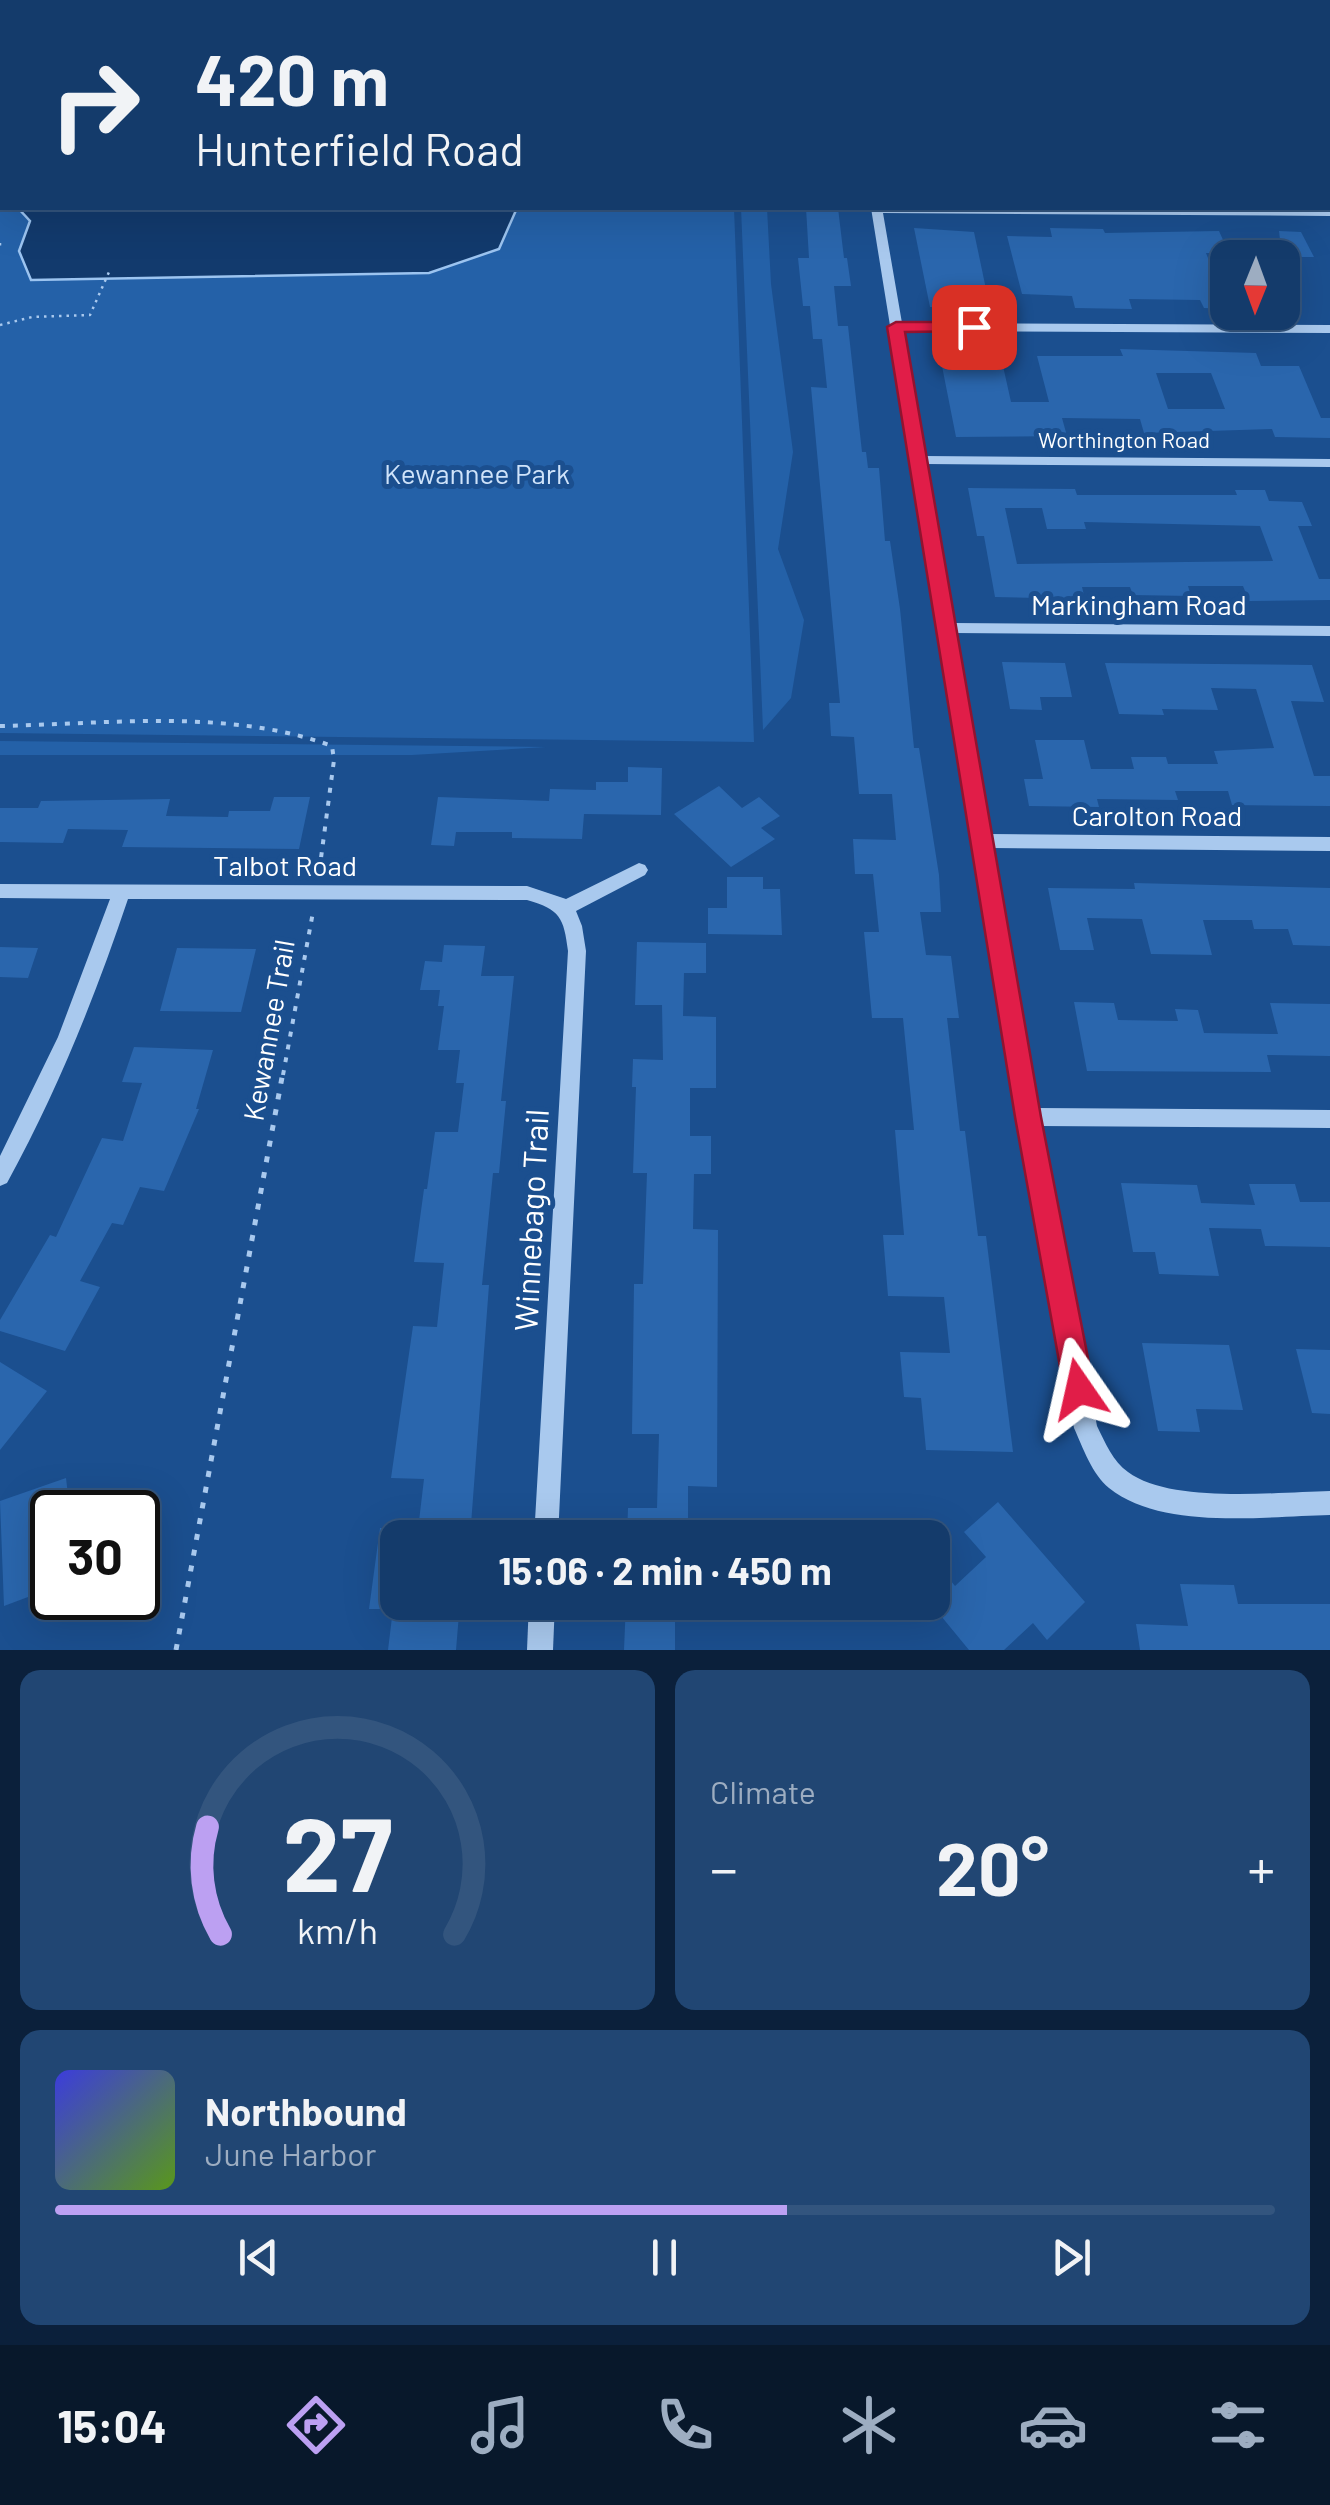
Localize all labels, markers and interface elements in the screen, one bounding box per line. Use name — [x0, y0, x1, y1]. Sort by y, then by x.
text: 420 m — [195, 36, 389, 120]
icon: right — [30, 40, 160, 170]
text: Hunterfield Road — [195, 121, 524, 175]
north arrow — [1210, 240, 1300, 330]
map controls — [1210, 240, 1300, 330]
pin — [932, 285, 1017, 370]
icon: arrive — [947, 300, 1002, 355]
street label: Worthington Road — [1038, 426, 1210, 452]
park label: Kewannee Park — [384, 456, 570, 490]
street label: Markingham Road — [1031, 587, 1247, 621]
street label: Carolton Road — [1072, 798, 1242, 832]
street label: Talbot Road — [213, 848, 357, 882]
street label: Kewannee Trail — [235, 937, 301, 1123]
street label: Winnebago Trail — [505, 1108, 555, 1332]
position arrow — [1027, 1337, 1131, 1441]
speed limit sign: 30 — [30, 1490, 160, 1620]
text: 15:06 · 2 min · 450 m — [498, 1547, 832, 1593]
text: Climate — [710, 1772, 816, 1810]
text: 27 — [283, 1788, 392, 1913]
text: 20° — [936, 1821, 1049, 1911]
text: − — [710, 1834, 738, 1900]
text: + — [1247, 1834, 1275, 1900]
text: km/h — [297, 1908, 378, 1951]
text: Northbound — [205, 2088, 407, 2134]
text: June Harbor — [205, 2134, 376, 2172]
icon: previous — [231, 2230, 286, 2285]
icon: pause — [637, 2230, 692, 2285]
icon: next — [1044, 2230, 1099, 2285]
icon: directions — [281, 2390, 351, 2460]
icon: music — [465, 2390, 535, 2460]
icon: phone — [650, 2390, 720, 2460]
icon: climate — [834, 2390, 904, 2460]
icon: car — [1018, 2390, 1088, 2460]
icon: filters — [1203, 2390, 1273, 2460]
text: 15:04 — [57, 2398, 167, 2452]

